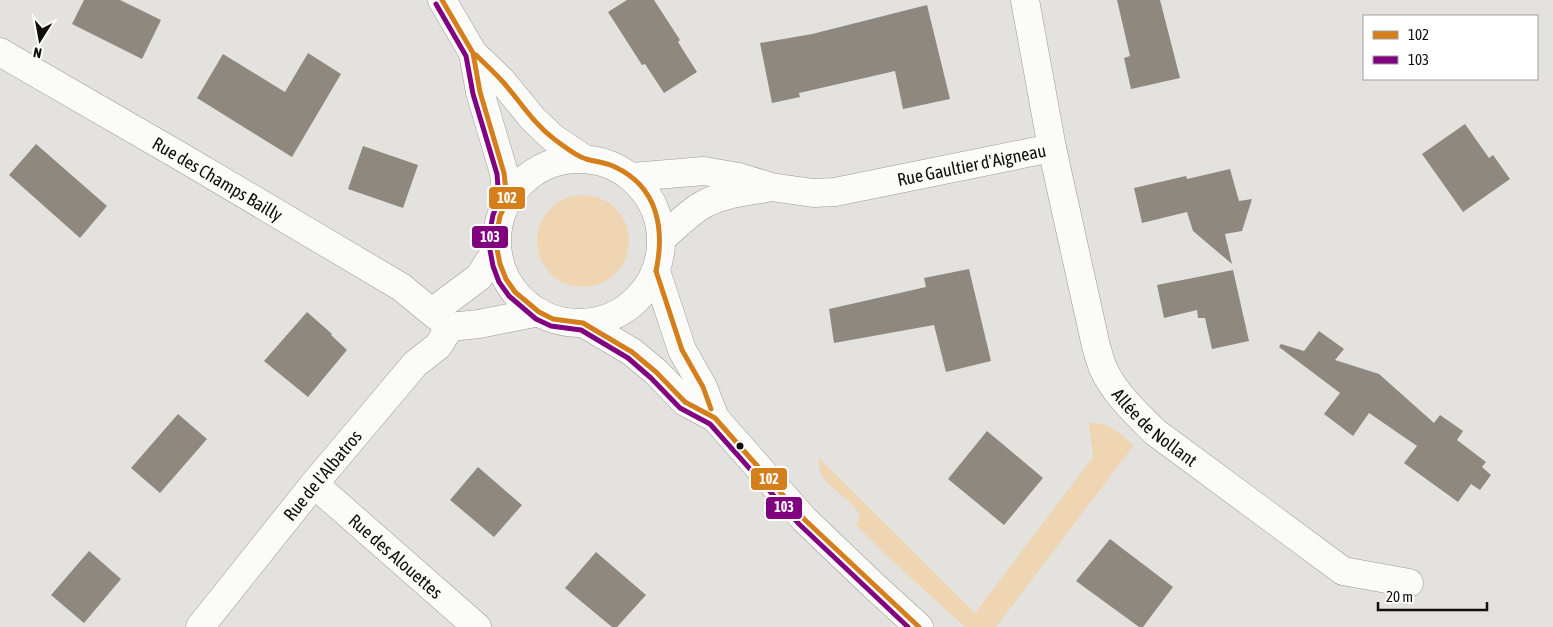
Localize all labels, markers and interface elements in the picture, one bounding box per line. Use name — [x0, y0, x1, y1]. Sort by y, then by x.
north arrow — [15, 15, 65, 65]
legend — [1363, 15, 1538, 80]
text: 102 — [1408, 26, 1429, 43]
text: N — [32, 44, 43, 61]
text: 103 — [1408, 51, 1429, 68]
street label: Rue des Champs Bailly — [149, 132, 287, 225]
street label: Rue Gaultier d'Aigneau — [895, 139, 1048, 190]
line badge: 102 — [488, 186, 526, 210]
text: 102 — [497, 190, 517, 206]
line badge: 103 — [471, 225, 509, 249]
text: 103 — [480, 229, 500, 245]
street label: Allée de Nollant — [1108, 384, 1202, 470]
street label: Rue de l'Albatros — [279, 425, 366, 525]
unlabelled marker — [735, 441, 745, 451]
line badge: 102 — [750, 467, 788, 491]
text: 102 — [759, 471, 779, 487]
line badge: 103 — [765, 496, 803, 520]
text: 103 — [774, 499, 794, 515]
street label: Rue des Alouettes — [345, 509, 447, 603]
scale bar — [1378, 580, 1487, 612]
text: 20 m — [1386, 588, 1413, 605]

